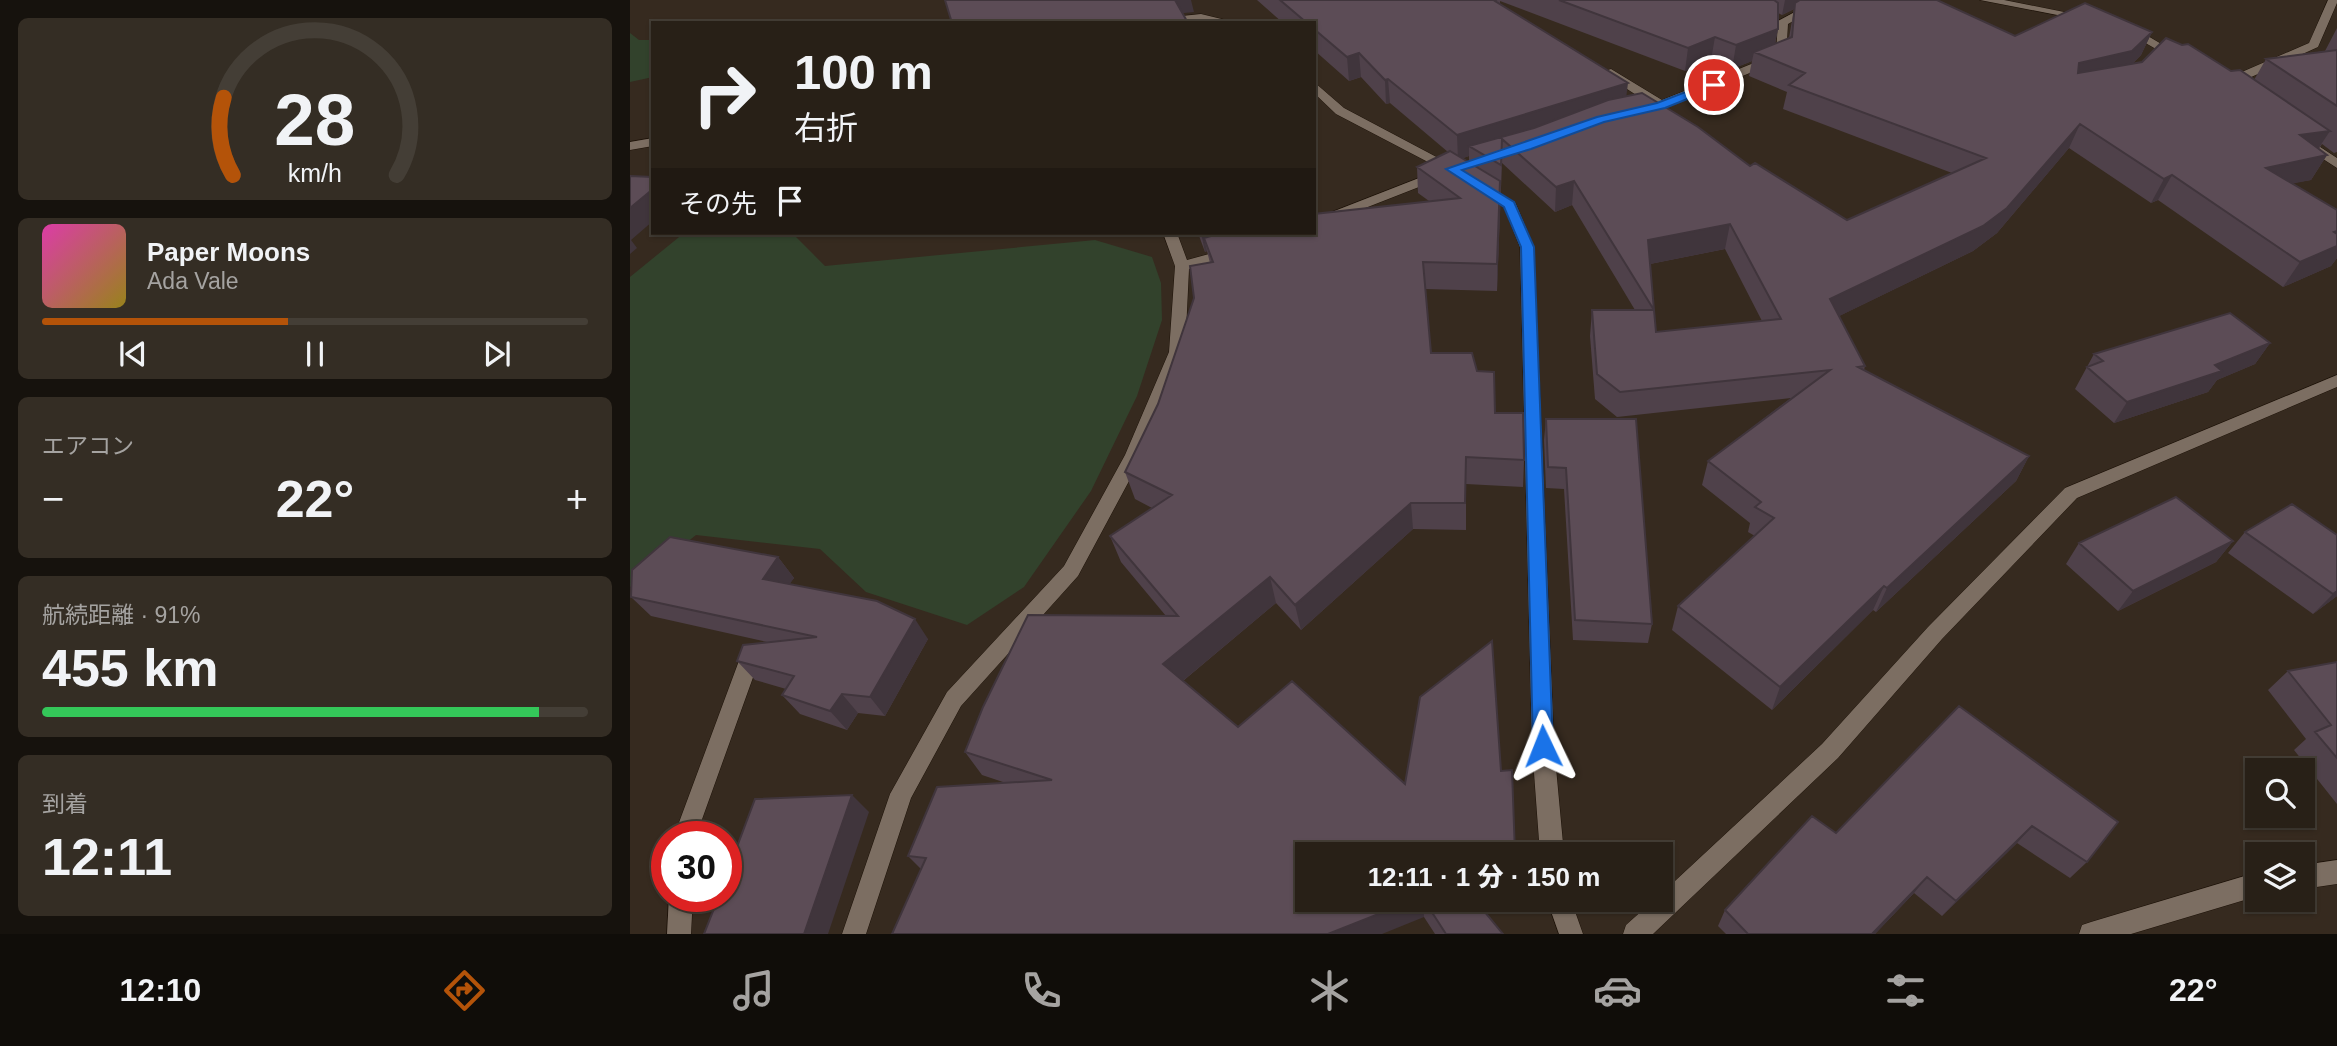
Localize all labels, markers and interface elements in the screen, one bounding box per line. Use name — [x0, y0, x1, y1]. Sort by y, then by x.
text: 100 m — [794, 45, 933, 99]
icon: right — [679, 49, 770, 140]
pin — [1684, 55, 1744, 115]
icon: arrive — [1695, 66, 1733, 104]
text: 28 — [275, 79, 355, 160]
text: 右折 — [794, 110, 858, 146]
text: km/h — [288, 159, 342, 187]
icon: arrive — [771, 182, 809, 220]
text: その先 — [679, 189, 757, 219]
text: Paper Moons — [147, 237, 310, 267]
text: Ada Vale — [147, 268, 239, 294]
icon: previous — [114, 335, 152, 373]
icon: pause — [296, 335, 334, 373]
icon: next — [478, 335, 516, 373]
text: エアコン — [42, 433, 134, 459]
text: 22° — [276, 470, 354, 528]
text: − — [42, 478, 64, 520]
text: + — [566, 478, 588, 520]
text: 航続距離 · 91% — [42, 602, 200, 628]
text: 455 km — [42, 639, 218, 697]
position arrow — [1506, 709, 1580, 783]
map controls — [2245, 758, 2315, 912]
button: search — [2245, 758, 2315, 828]
text: 到着 — [42, 791, 88, 817]
speed limit sign: 30 — [651, 821, 742, 912]
text: 12:11 — [42, 828, 172, 886]
button: layers — [2245, 842, 2315, 912]
text: 12:11 · 1 分 · 150 m — [1368, 862, 1600, 892]
icon: directions — [440, 966, 489, 1015]
icon: music — [729, 966, 778, 1015]
icon: phone — [1017, 966, 1066, 1015]
icon: climate — [1305, 966, 1354, 1015]
icon: car — [1593, 966, 1642, 1015]
icon: filters — [1881, 966, 1930, 1015]
text: 12:10 — [120, 972, 201, 1008]
text: 22° — [2169, 972, 2217, 1008]

